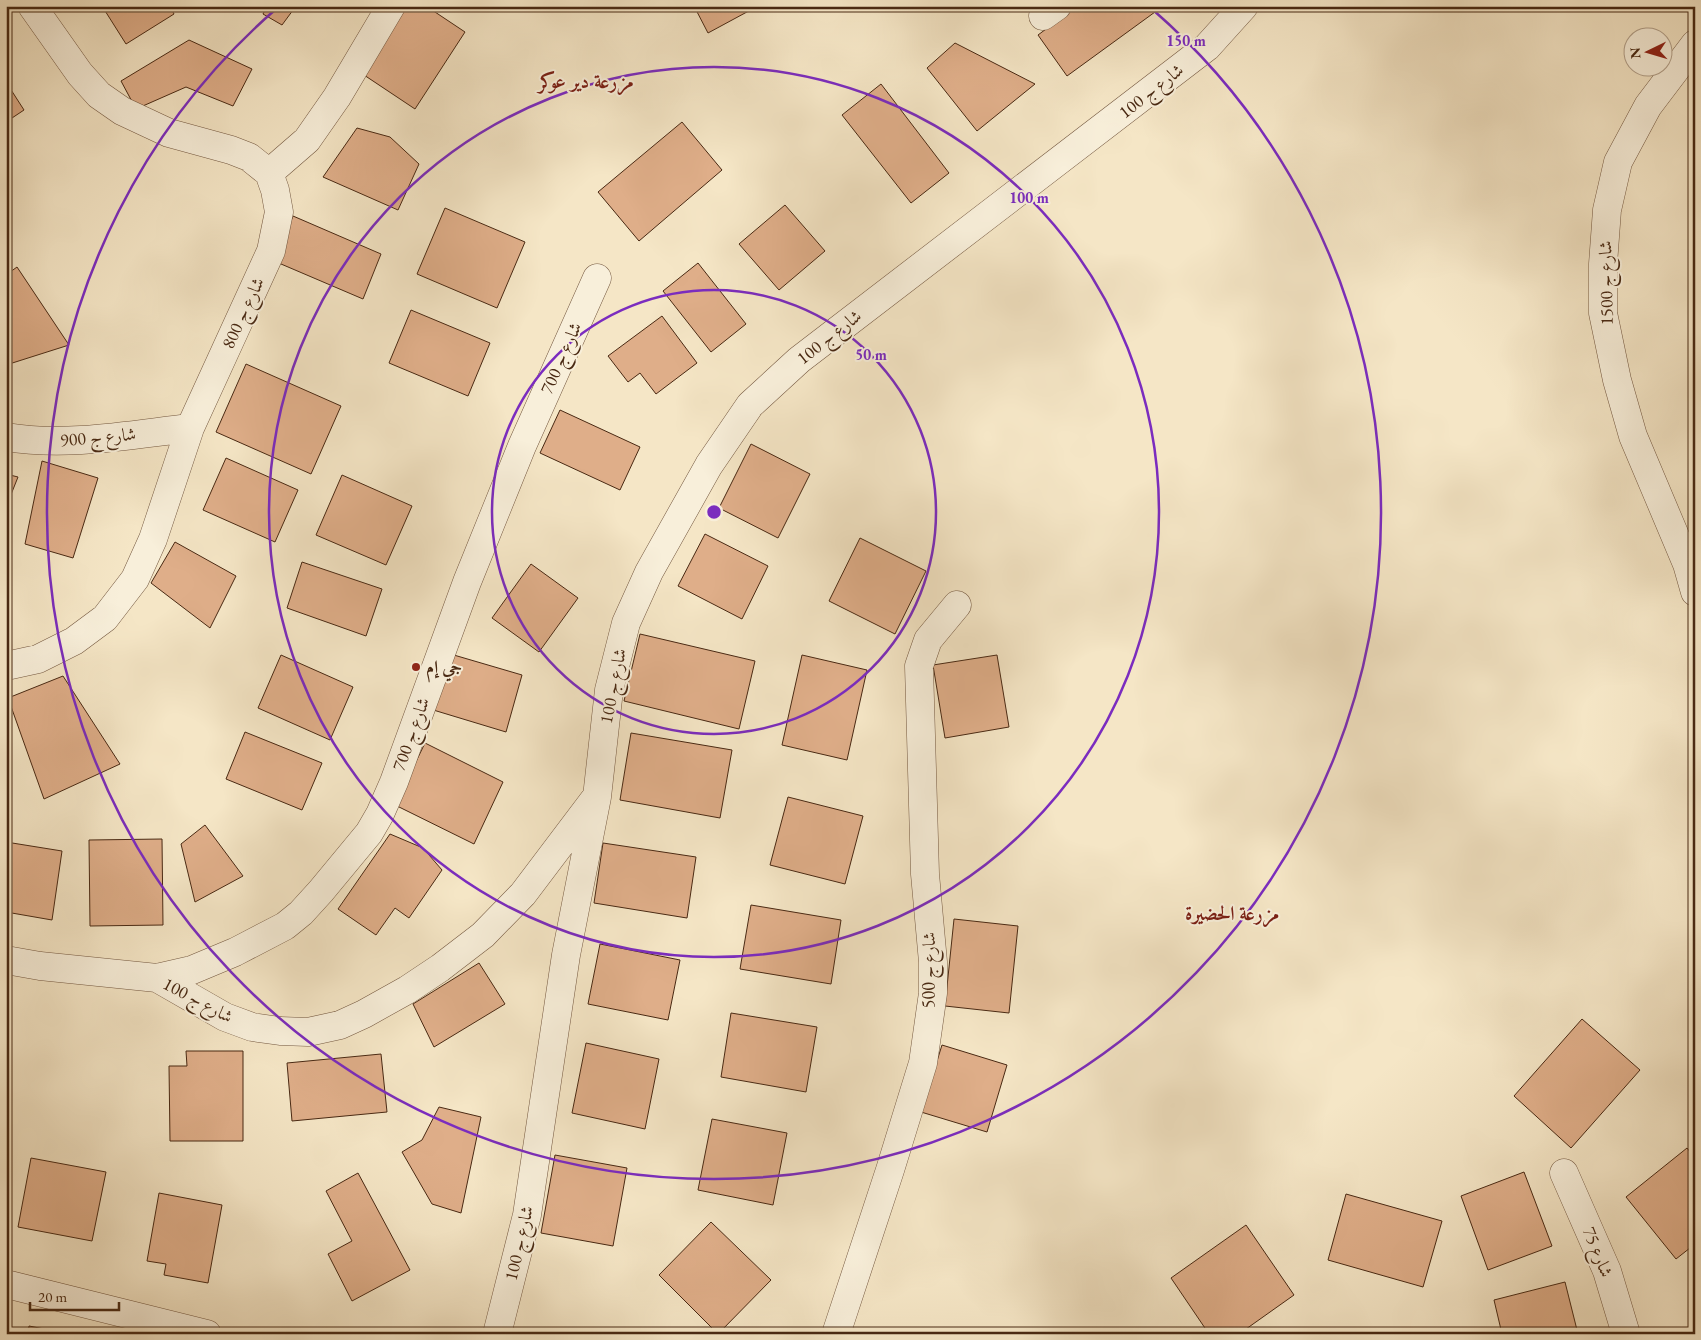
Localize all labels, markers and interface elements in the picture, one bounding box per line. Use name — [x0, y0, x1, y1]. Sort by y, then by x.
north arrow — [1624, 28, 1674, 78]
text: 150 m — [1166, 31, 1206, 50]
text: N — [1626, 46, 1645, 60]
street label: شارع ج 100 — [1114, 58, 1191, 127]
district label: مزرعة دير عوكر — [536, 68, 634, 96]
text: 100 m — [1009, 188, 1049, 207]
street label: شارع ج 1500 — [1593, 240, 1623, 326]
street label: شارع ج 800 — [216, 273, 274, 354]
street label: شارع ج 100 — [792, 304, 869, 373]
street label: شارع ج 700 — [535, 318, 591, 399]
text: 50 m — [855, 345, 887, 364]
street label: شارع ج 900 — [59, 422, 137, 456]
centre of rings — [705, 503, 723, 521]
street label: شارع ج 100 — [594, 646, 636, 726]
place label: جي إم — [426, 655, 462, 683]
marker: جي إم — [410, 661, 422, 673]
street label: شارع ج 700 — [387, 694, 439, 775]
district label: مزرعة الحضيرة — [1185, 900, 1279, 928]
street label: شارع ج 500 — [917, 932, 945, 1008]
street label: شارع ج 100 — [157, 971, 237, 1032]
street label: شارع ج 100 — [499, 1203, 543, 1284]
street label: شارع 75 — [1574, 1223, 1619, 1282]
scale bar — [30, 1280, 119, 1312]
text: 20 m — [38, 1287, 67, 1306]

